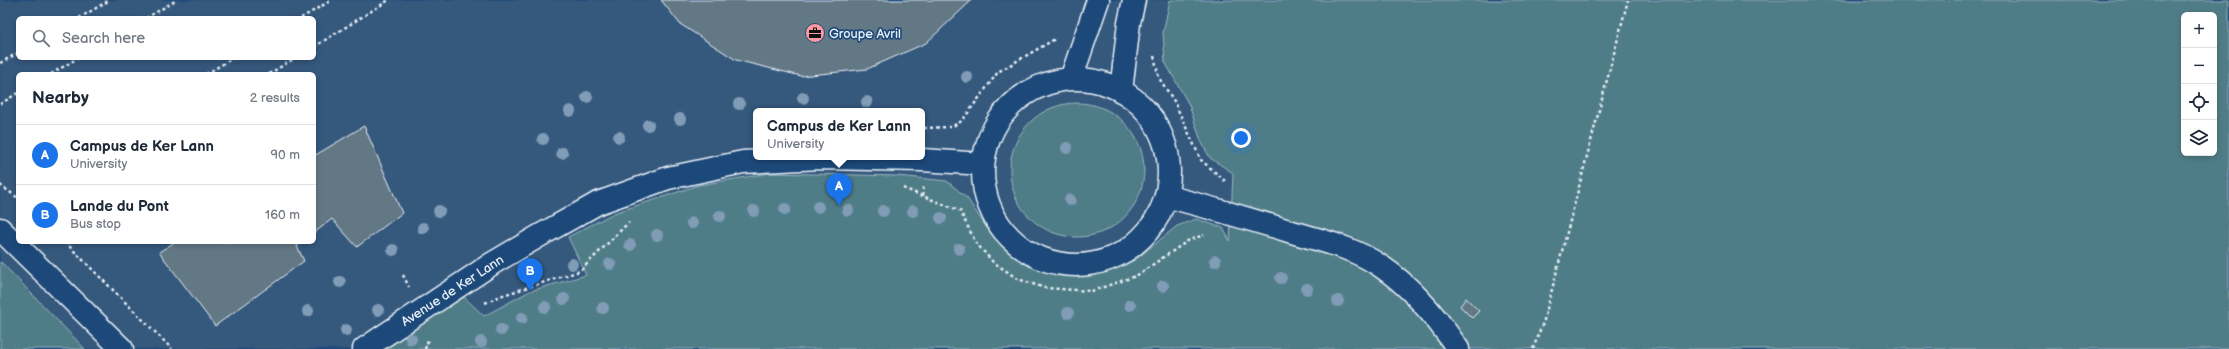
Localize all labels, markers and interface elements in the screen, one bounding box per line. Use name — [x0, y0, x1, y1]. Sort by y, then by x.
map controls — [2181, 12, 2217, 156]
button: + — [2181, 12, 2217, 48]
search box — [16, 16, 316, 60]
office icon: Groupe Avril — [804, 22, 826, 44]
place label: Groupe Avril — [829, 26, 901, 42]
icon: search — [30, 27, 52, 49]
text: Search here — [62, 29, 145, 48]
button: − — [2181, 48, 2217, 84]
button: locate — [2181, 84, 2217, 120]
text: Nearby — [32, 88, 89, 108]
text: 2 results — [250, 90, 300, 106]
popup — [753, 108, 925, 160]
text: Campus de Ker Lann — [767, 117, 911, 136]
button: layers — [2181, 120, 2217, 156]
your location — [1231, 128, 1251, 148]
text: University — [767, 136, 824, 152]
text: Campus de Ker Lann — [70, 137, 214, 156]
text: A — [41, 147, 49, 163]
text: 90 m — [271, 147, 300, 163]
text: University — [70, 156, 127, 172]
pin: A — [826, 173, 852, 206]
text: Lande du Pont — [70, 197, 169, 216]
text: B — [40, 207, 50, 223]
text: 160 m — [265, 207, 300, 223]
text: Bus stop — [70, 216, 121, 232]
street label: Avenue de Ker Lann — [398, 252, 507, 330]
pin: B — [517, 258, 543, 291]

